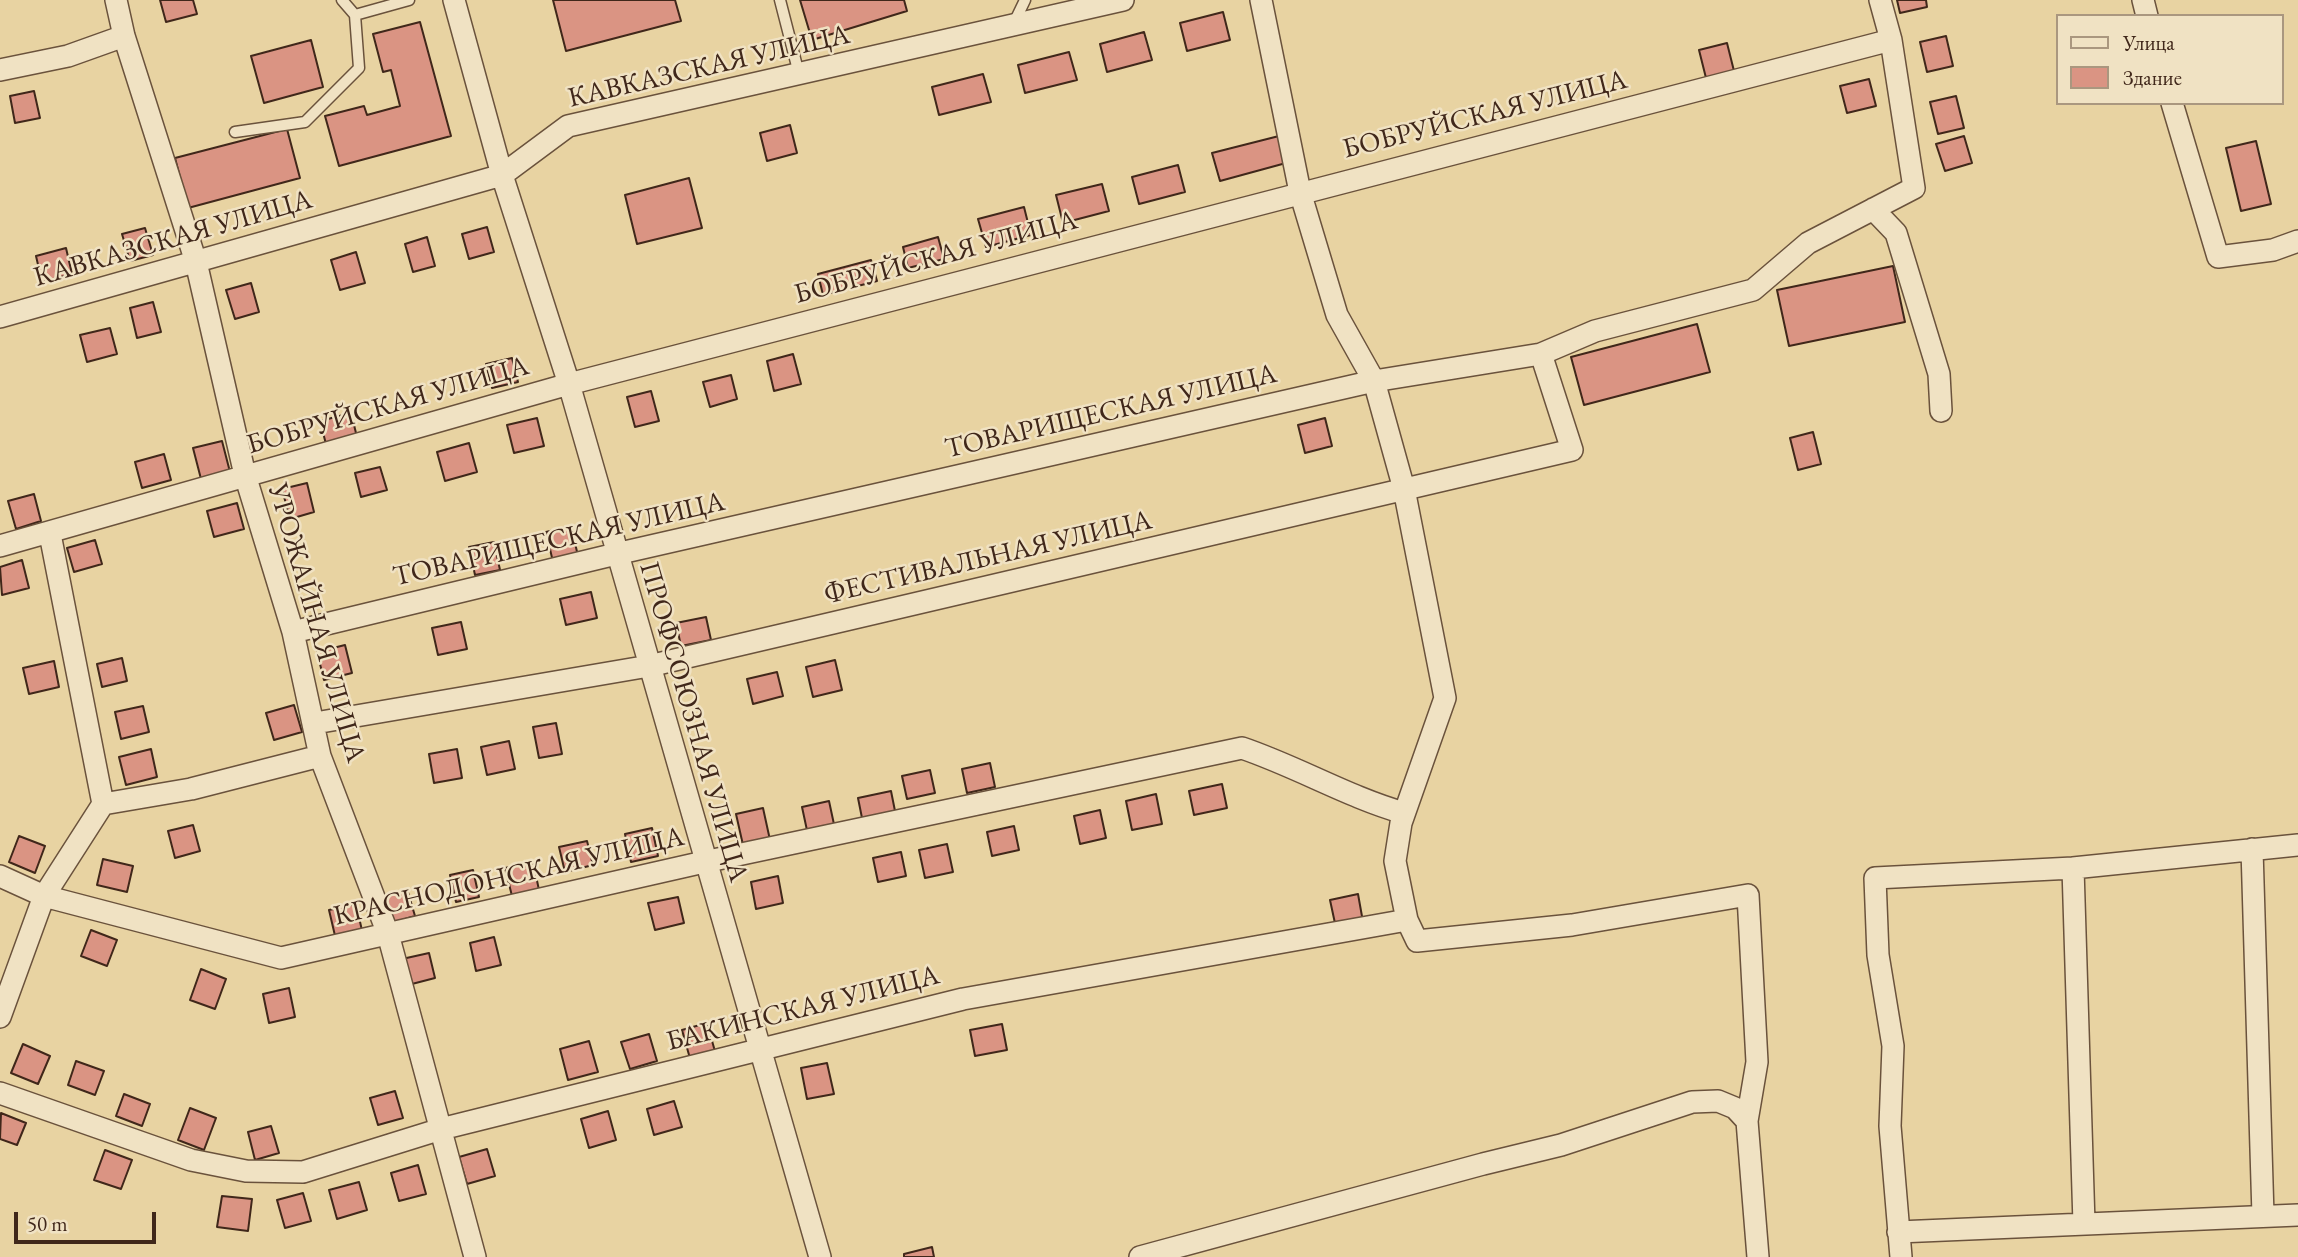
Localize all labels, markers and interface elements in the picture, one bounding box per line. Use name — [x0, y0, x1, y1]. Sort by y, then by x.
legend — [2056, 14, 2284, 105]
street label: КАВКАЗСКАЯ УЛИЦА — [565, 18, 853, 116]
text: Улица — [2123, 29, 2175, 56]
street label: БОБРУЙСКАЯ УЛИЦА — [1339, 63, 1631, 167]
text: Здание — [2123, 64, 2182, 91]
street label: КАВКАЗСКАЯ УЛИЦА — [30, 183, 316, 295]
street label: БОБРУЙСКАЯ УЛИЦА — [791, 204, 1081, 312]
street label: БОБРУЙСКАЯ УЛИЦА — [243, 350, 533, 462]
street label: ТОВАРИЩЕСКАЯ УЛИЦА — [942, 357, 1280, 467]
street label: УРОЖАЙНАЯ УЛИЦА — [260, 480, 372, 766]
street label: ТОВАРИЩЕСКАЯ УЛИЦА — [390, 485, 728, 595]
street label: ФЕСТИВАЛЬНАЯ УЛИЦА — [821, 504, 1155, 612]
street label: ПРОФСОЮЗНАЯ УЛИЦА — [631, 558, 755, 886]
street label: КРАСНОДОНСКАЯ УЛИЦА — [331, 820, 687, 934]
street label: БАКИНСКАЯ УЛИЦА — [663, 959, 943, 1059]
scale bar — [18, 1198, 159, 1242]
text: 50 m — [27, 1210, 68, 1237]

